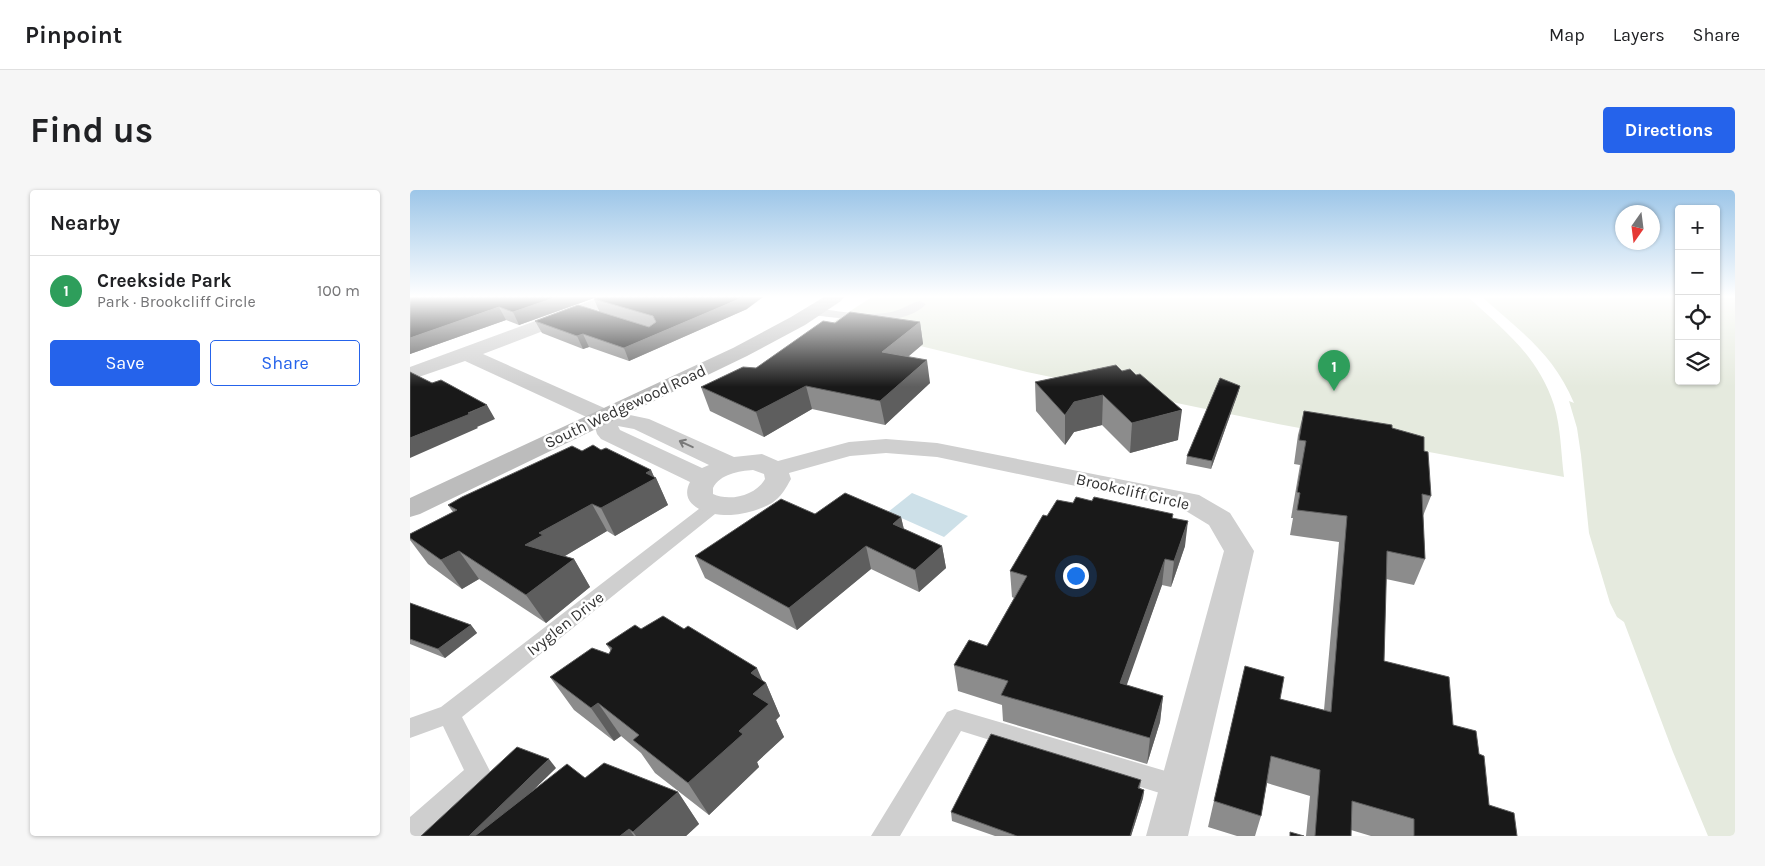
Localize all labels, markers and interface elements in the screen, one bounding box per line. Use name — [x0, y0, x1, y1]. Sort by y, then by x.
text: Pinpoint — [25, 21, 122, 49]
text: Map — [1549, 24, 1585, 46]
text: Layers — [1613, 24, 1665, 46]
text: Share — [1693, 24, 1740, 46]
button: Directions — [1603, 107, 1735, 153]
text: Find us — [30, 110, 153, 151]
north arrow — [1615, 205, 1660, 250]
map controls — [1675, 205, 1720, 385]
button: + — [1675, 205, 1720, 250]
text: Nearby — [50, 211, 120, 235]
button: − — [1675, 250, 1720, 295]
text: Creekside Park — [97, 270, 232, 292]
text: 1 — [63, 281, 69, 300]
text: 100 m — [317, 281, 360, 300]
text: Park · Brookcliff Circle — [97, 292, 256, 311]
button: locate — [1675, 295, 1720, 340]
button: Save — [50, 340, 200, 386]
button: Share — [210, 340, 360, 386]
button: layers — [1675, 340, 1720, 385]
pin: 1 — [1318, 350, 1350, 391]
street label: South Wedgewood Road — [542, 361, 709, 452]
one-way arrow — [679, 439, 694, 448]
street label: Brookcliff Circle — [1074, 469, 1191, 514]
your location — [1063, 563, 1089, 589]
street label: Ivyglen Drive — [523, 587, 608, 659]

